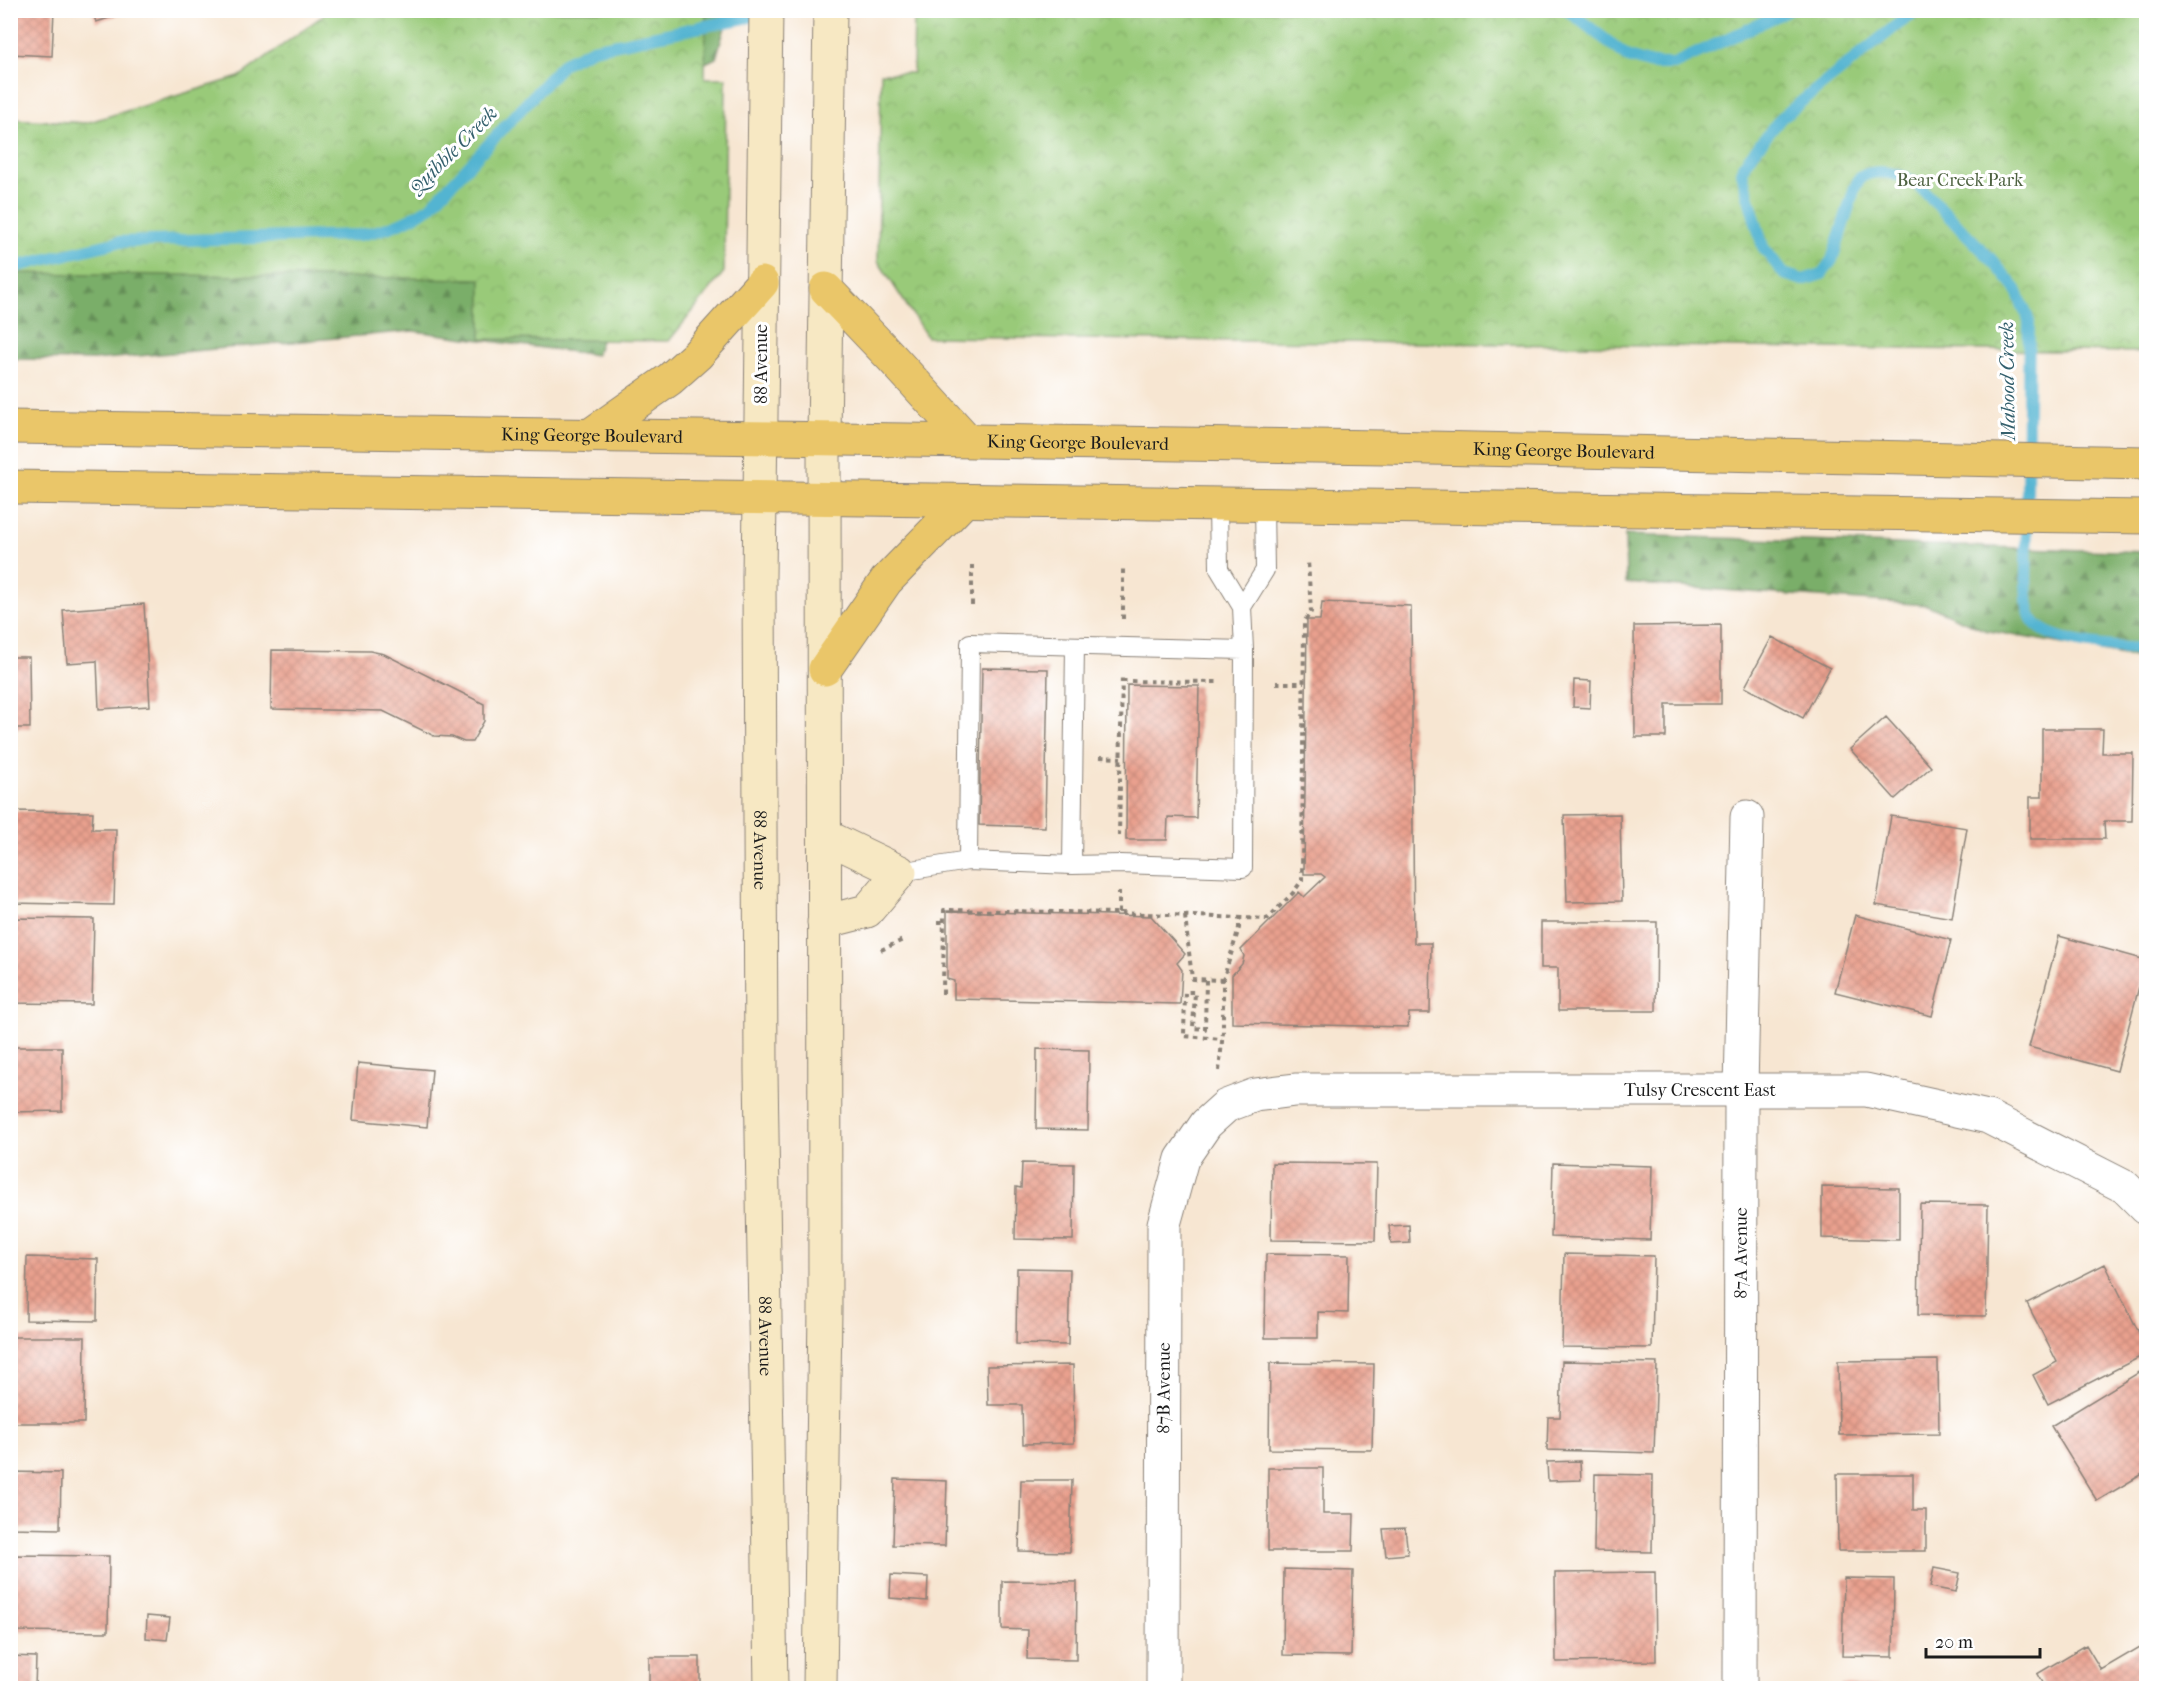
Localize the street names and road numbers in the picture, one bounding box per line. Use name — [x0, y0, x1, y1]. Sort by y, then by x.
street label: 88 Avenue — [751, 324, 772, 404]
street label: King George Boulevard — [501, 424, 683, 448]
street label: King George Boulevard — [987, 431, 1169, 455]
street label: King George Boulevard — [1473, 439, 1655, 464]
street label: 88 Avenue — [749, 810, 770, 890]
street label: Tulsy Crescent East — [1624, 1080, 1776, 1101]
street label: 87A Avenue — [1731, 1207, 1752, 1299]
street label: 88 Avenue — [754, 1296, 776, 1376]
street label: 87B Avenue — [1154, 1342, 1175, 1434]

